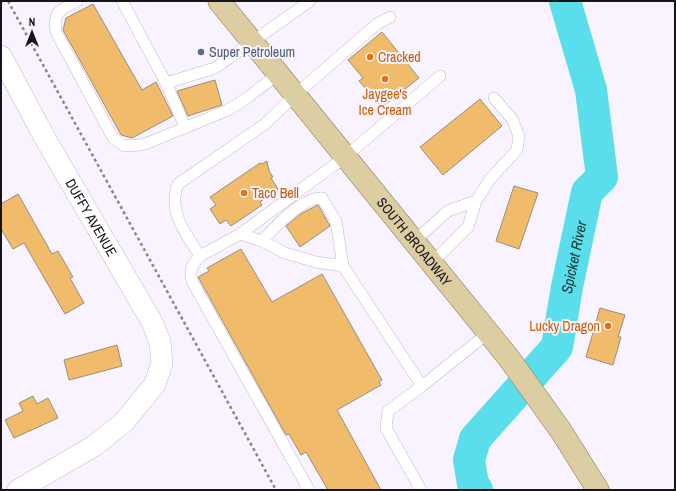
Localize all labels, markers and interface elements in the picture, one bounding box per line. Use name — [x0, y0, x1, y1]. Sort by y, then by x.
north arrow — [12, 12, 52, 52]
text: N — [29, 15, 35, 29]
place label: Super Petroleum — [209, 43, 295, 61]
marker: Super Petroleum — [196, 47, 206, 57]
place label: Cracked — [378, 48, 421, 66]
marker: Cracked — [365, 52, 375, 62]
marker: Jaygee's Ice Cream — [380, 74, 390, 84]
place label: Jaygee's Ice Cream — [359, 85, 411, 119]
street label: DUFFY AVENUE — [61, 175, 121, 260]
place label: Taco Bell — [252, 184, 299, 202]
marker: Taco Bell — [239, 188, 249, 198]
street label: SOUTH BROADWAY — [373, 194, 456, 290]
water label: Spicket River — [556, 218, 591, 295]
place label: Lucky Dragon — [529, 317, 600, 335]
marker: Lucky Dragon — [603, 321, 613, 331]

